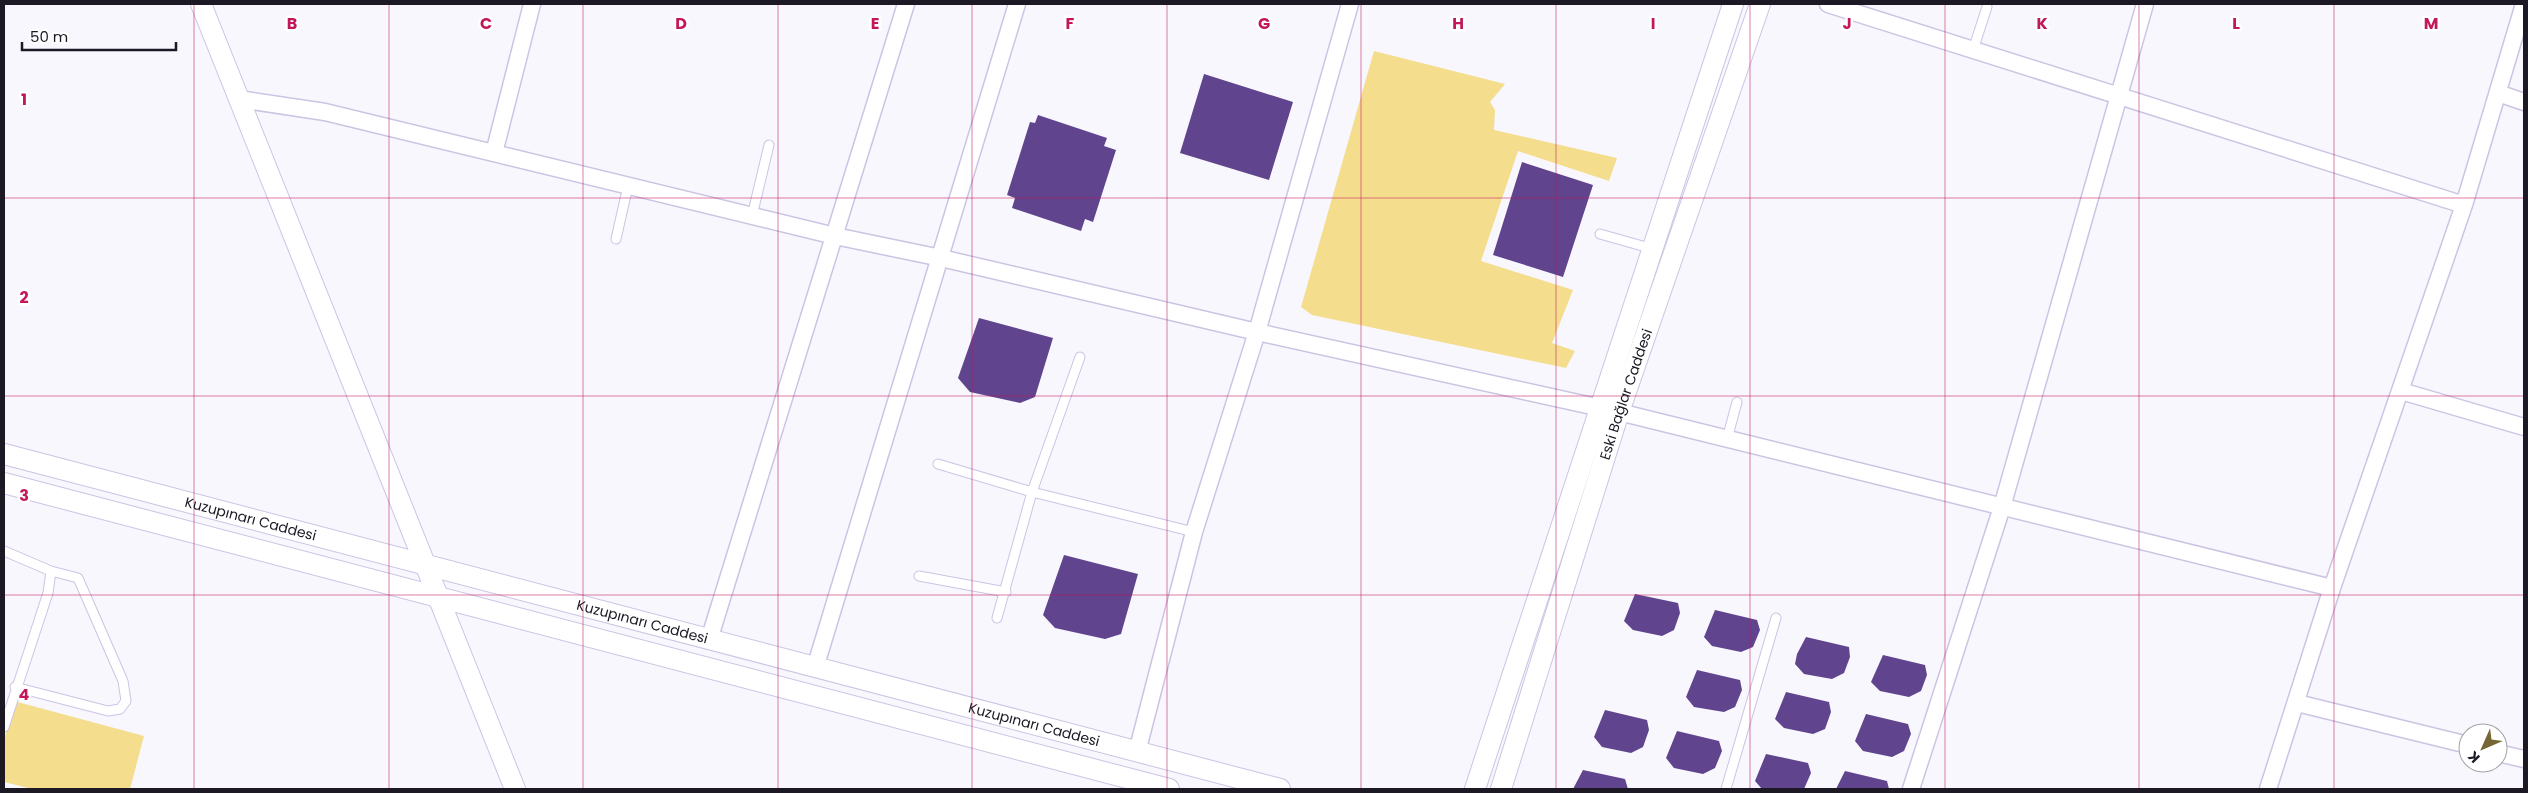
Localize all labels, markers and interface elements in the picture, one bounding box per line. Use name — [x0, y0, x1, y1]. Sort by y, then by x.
text: B — [287, 12, 297, 35]
text: C — [480, 12, 492, 35]
text: D — [675, 12, 687, 35]
text: E — [871, 12, 879, 35]
text: F — [1066, 12, 1075, 35]
text: G — [1258, 12, 1270, 35]
text: H — [1452, 12, 1464, 35]
text: I — [1651, 12, 1655, 35]
text: J — [1842, 12, 1852, 35]
text: K — [2036, 12, 2048, 35]
text: L — [2232, 12, 2240, 35]
text: M — [2424, 12, 2438, 35]
scale bar — [22, 20, 176, 52]
text: 50 m — [30, 26, 68, 47]
text: 1 — [21, 88, 27, 111]
text: 2 — [19, 286, 29, 309]
street label: Eski Bağlar Caddesi — [1595, 326, 1657, 462]
text: 3 — [19, 484, 29, 507]
street label: Kuzupınarı Caddesi — [183, 492, 319, 546]
street label: Kuzupınarı Caddesi — [574, 595, 710, 648]
text: 4 — [19, 683, 30, 706]
street label: Kuzupınarı Caddesi — [966, 698, 1102, 751]
north arrow — [2458, 723, 2508, 773]
text: K — [2463, 747, 2484, 768]

